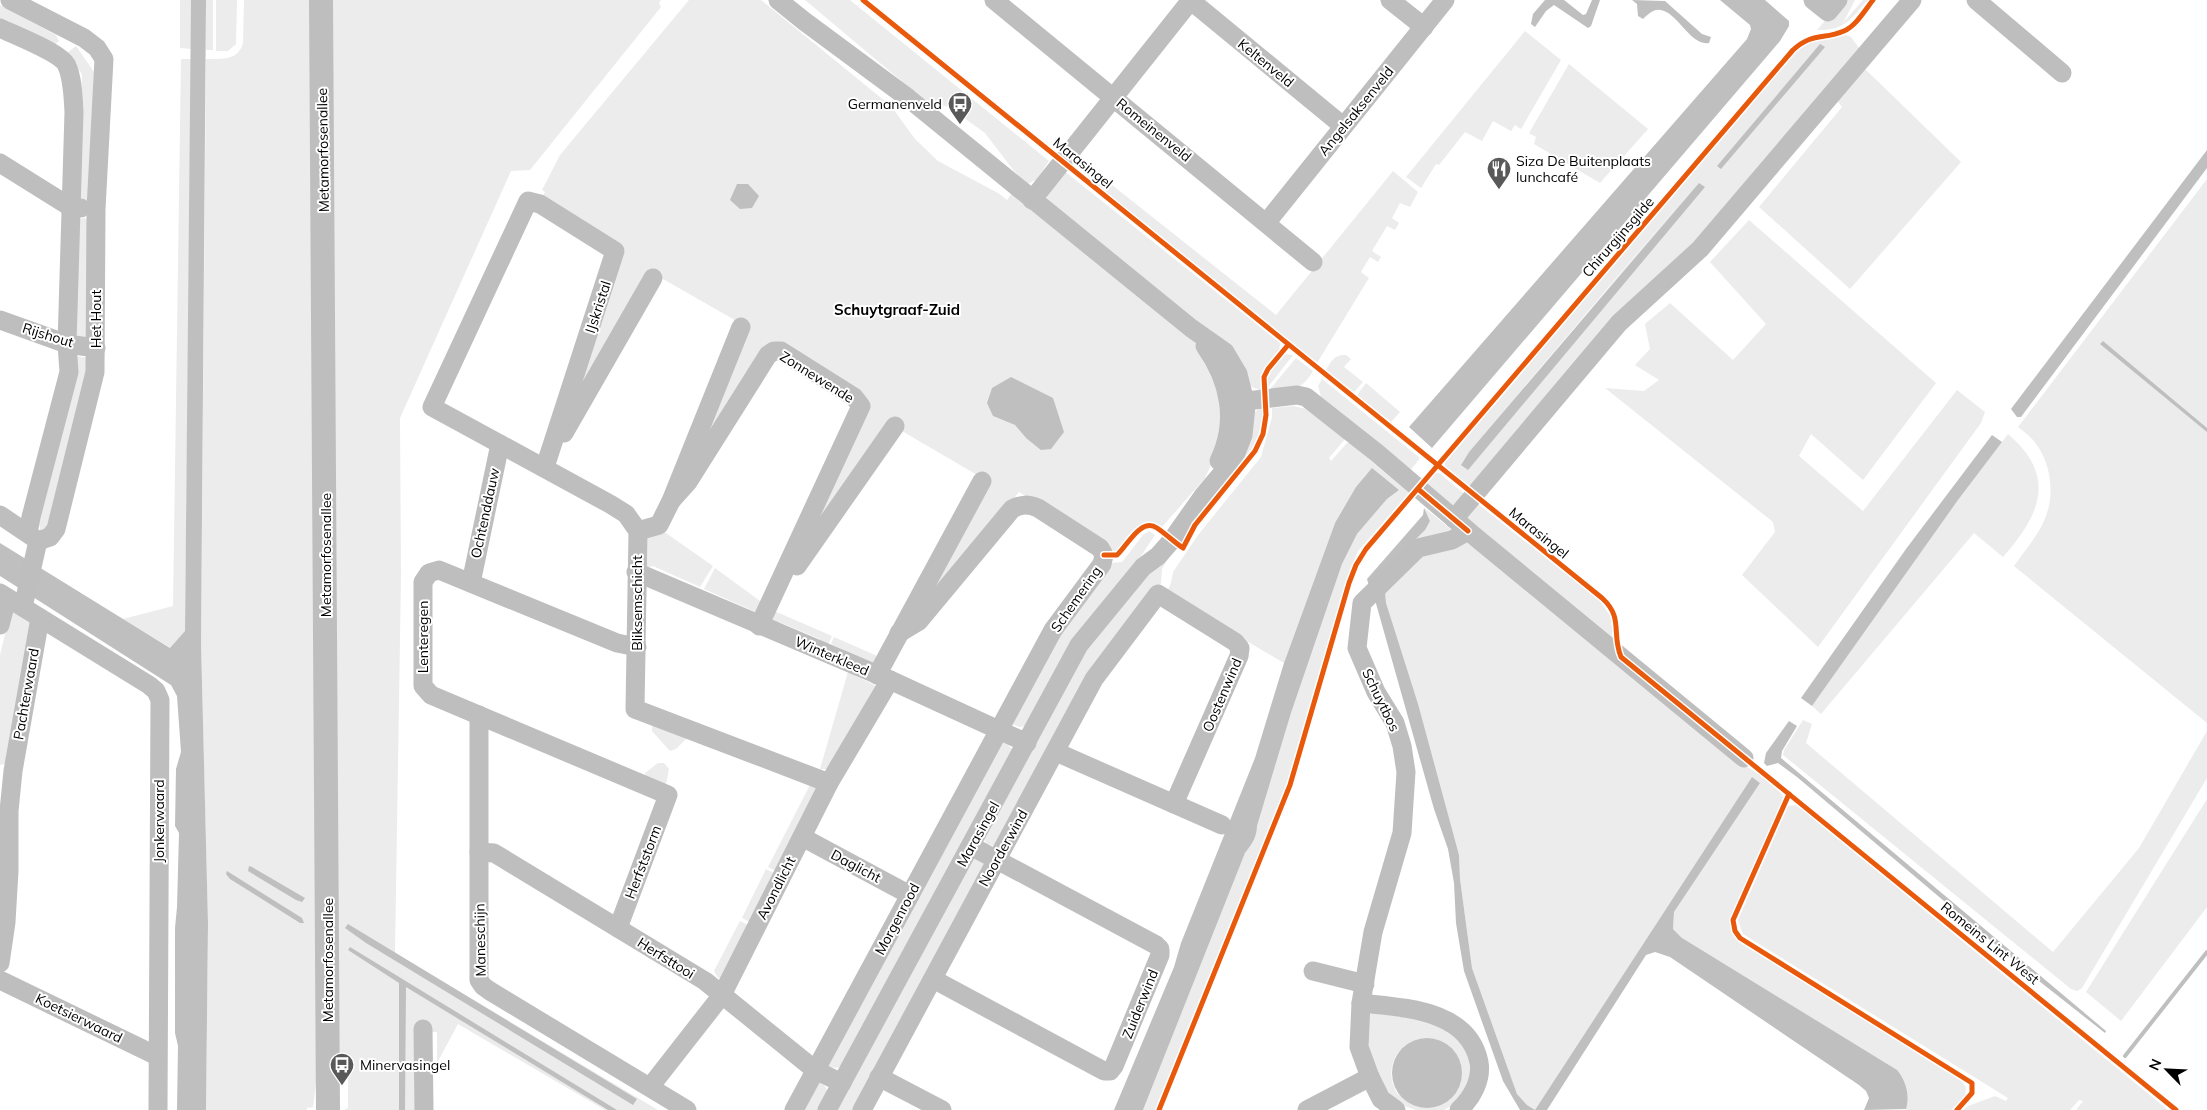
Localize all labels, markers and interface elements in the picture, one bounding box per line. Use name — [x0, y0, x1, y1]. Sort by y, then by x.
street label: Keltenveld — [1234, 35, 1298, 91]
street label: Angelsaksenveld — [1314, 63, 1398, 159]
street label: Metamorfosenallee — [313, 88, 333, 212]
bus stop icon: Germanenveld — [947, 91, 973, 125]
street label: Romeinenveld — [1113, 94, 1195, 166]
place label: Germanenveld — [848, 95, 942, 113]
street label: Marasingel — [1049, 133, 1117, 193]
place label: Siza De Buitenplaats lunchcafé — [1516, 152, 1651, 186]
restaurant icon: Siza De Buitenplaats lunchcafé — [1486, 156, 1512, 190]
street label: Chirurgijnsgilde — [1578, 193, 1658, 281]
street label: IJskristal — [581, 278, 615, 336]
street label: Het Hout — [87, 290, 105, 348]
district label: Schuytgraaf-Zuid — [834, 300, 960, 319]
street label: Rijshout — [20, 319, 76, 351]
street label: Zonnewende — [777, 347, 857, 407]
street label: Ochtenddauw — [467, 466, 503, 560]
street label: Metamorfosenallee — [317, 493, 335, 617]
street label: Marasingel — [1505, 503, 1573, 563]
street label: Bliksemschicht — [628, 555, 646, 651]
street label: Schemering — [1047, 563, 1105, 635]
street label: Lenteregen — [414, 601, 432, 673]
street label: Winterkleed — [792, 632, 872, 680]
street label: Pachterwaard — [9, 647, 43, 741]
street label: Oostenwind — [1198, 655, 1246, 735]
street label: Schuytbos — [1358, 666, 1404, 734]
street label: Jonkerwaard — [150, 779, 168, 863]
street label: Marasingel — [953, 798, 1003, 870]
street label: Noorderwind — [975, 806, 1031, 890]
street label: Herfststorm — [621, 823, 665, 901]
street label: Daglicht — [828, 845, 884, 887]
street label: Avondlicht — [752, 853, 800, 923]
street label: Morgenrood — [871, 880, 923, 958]
street label: Metamorfosenallee — [319, 898, 337, 1022]
street label: Romeins Lint West — [1937, 898, 2043, 988]
street label: Maneschijn — [470, 903, 490, 977]
street label: Herfsttooi — [634, 933, 698, 983]
street label: Zuiderwind — [1118, 967, 1162, 1041]
street label: Koetsierwaard — [32, 989, 126, 1047]
north arrow — [2142, 1045, 2192, 1095]
bus stop icon: Minervasingel — [329, 1052, 355, 1086]
place label: Minervasingel — [360, 1056, 450, 1074]
text: N — [2145, 1056, 2165, 1073]

